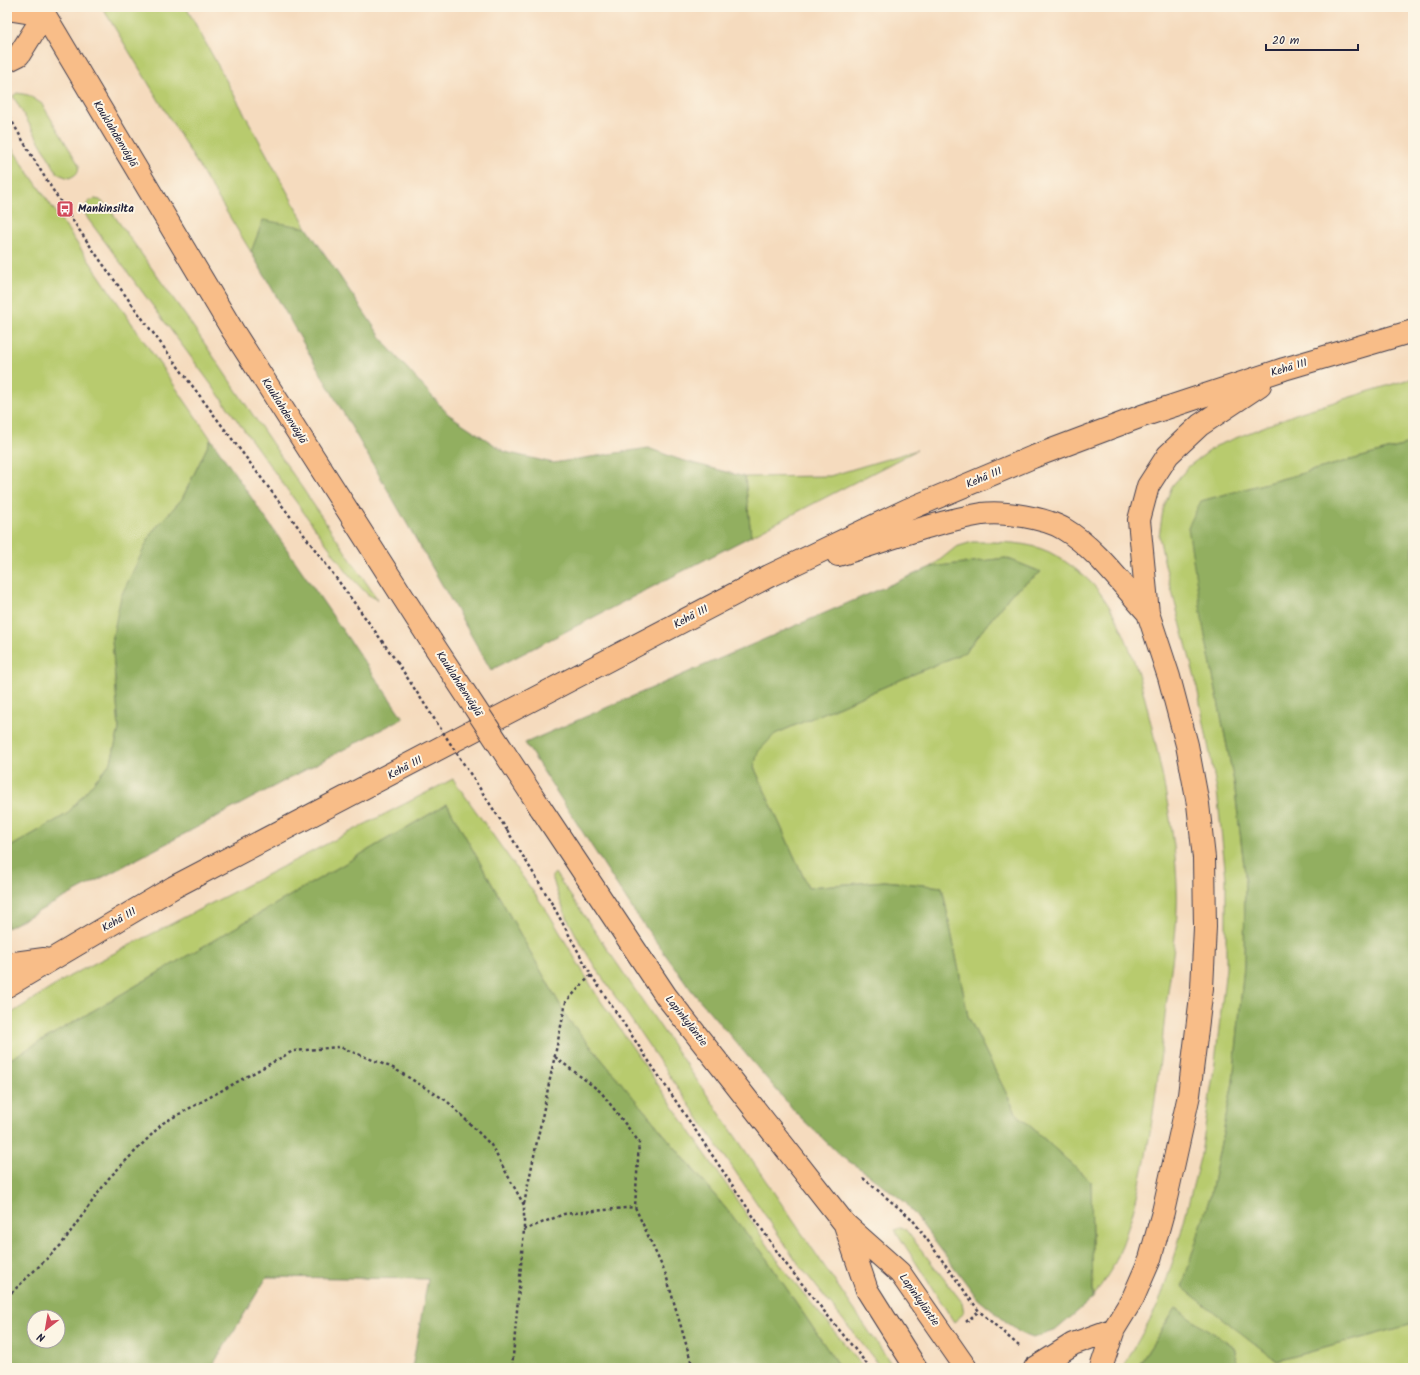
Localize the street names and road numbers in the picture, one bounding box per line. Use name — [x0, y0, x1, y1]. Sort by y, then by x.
street label: Kauklahdenväylä — [88, 97, 142, 171]
street label: Kehä III — [1269, 354, 1309, 382]
street label: Kauklahdenväylä — [256, 374, 312, 448]
street label: Kehä III — [963, 462, 1005, 494]
street label: Kehä III — [670, 600, 712, 634]
street label: Kauklahdenväylä — [431, 648, 487, 721]
street label: Kehä III — [384, 751, 426, 785]
street label: Kehä III — [98, 903, 140, 937]
street label: Lapinkyläntie — [660, 992, 712, 1051]
street label: Lapinkyläntie — [894, 1270, 944, 1330]

